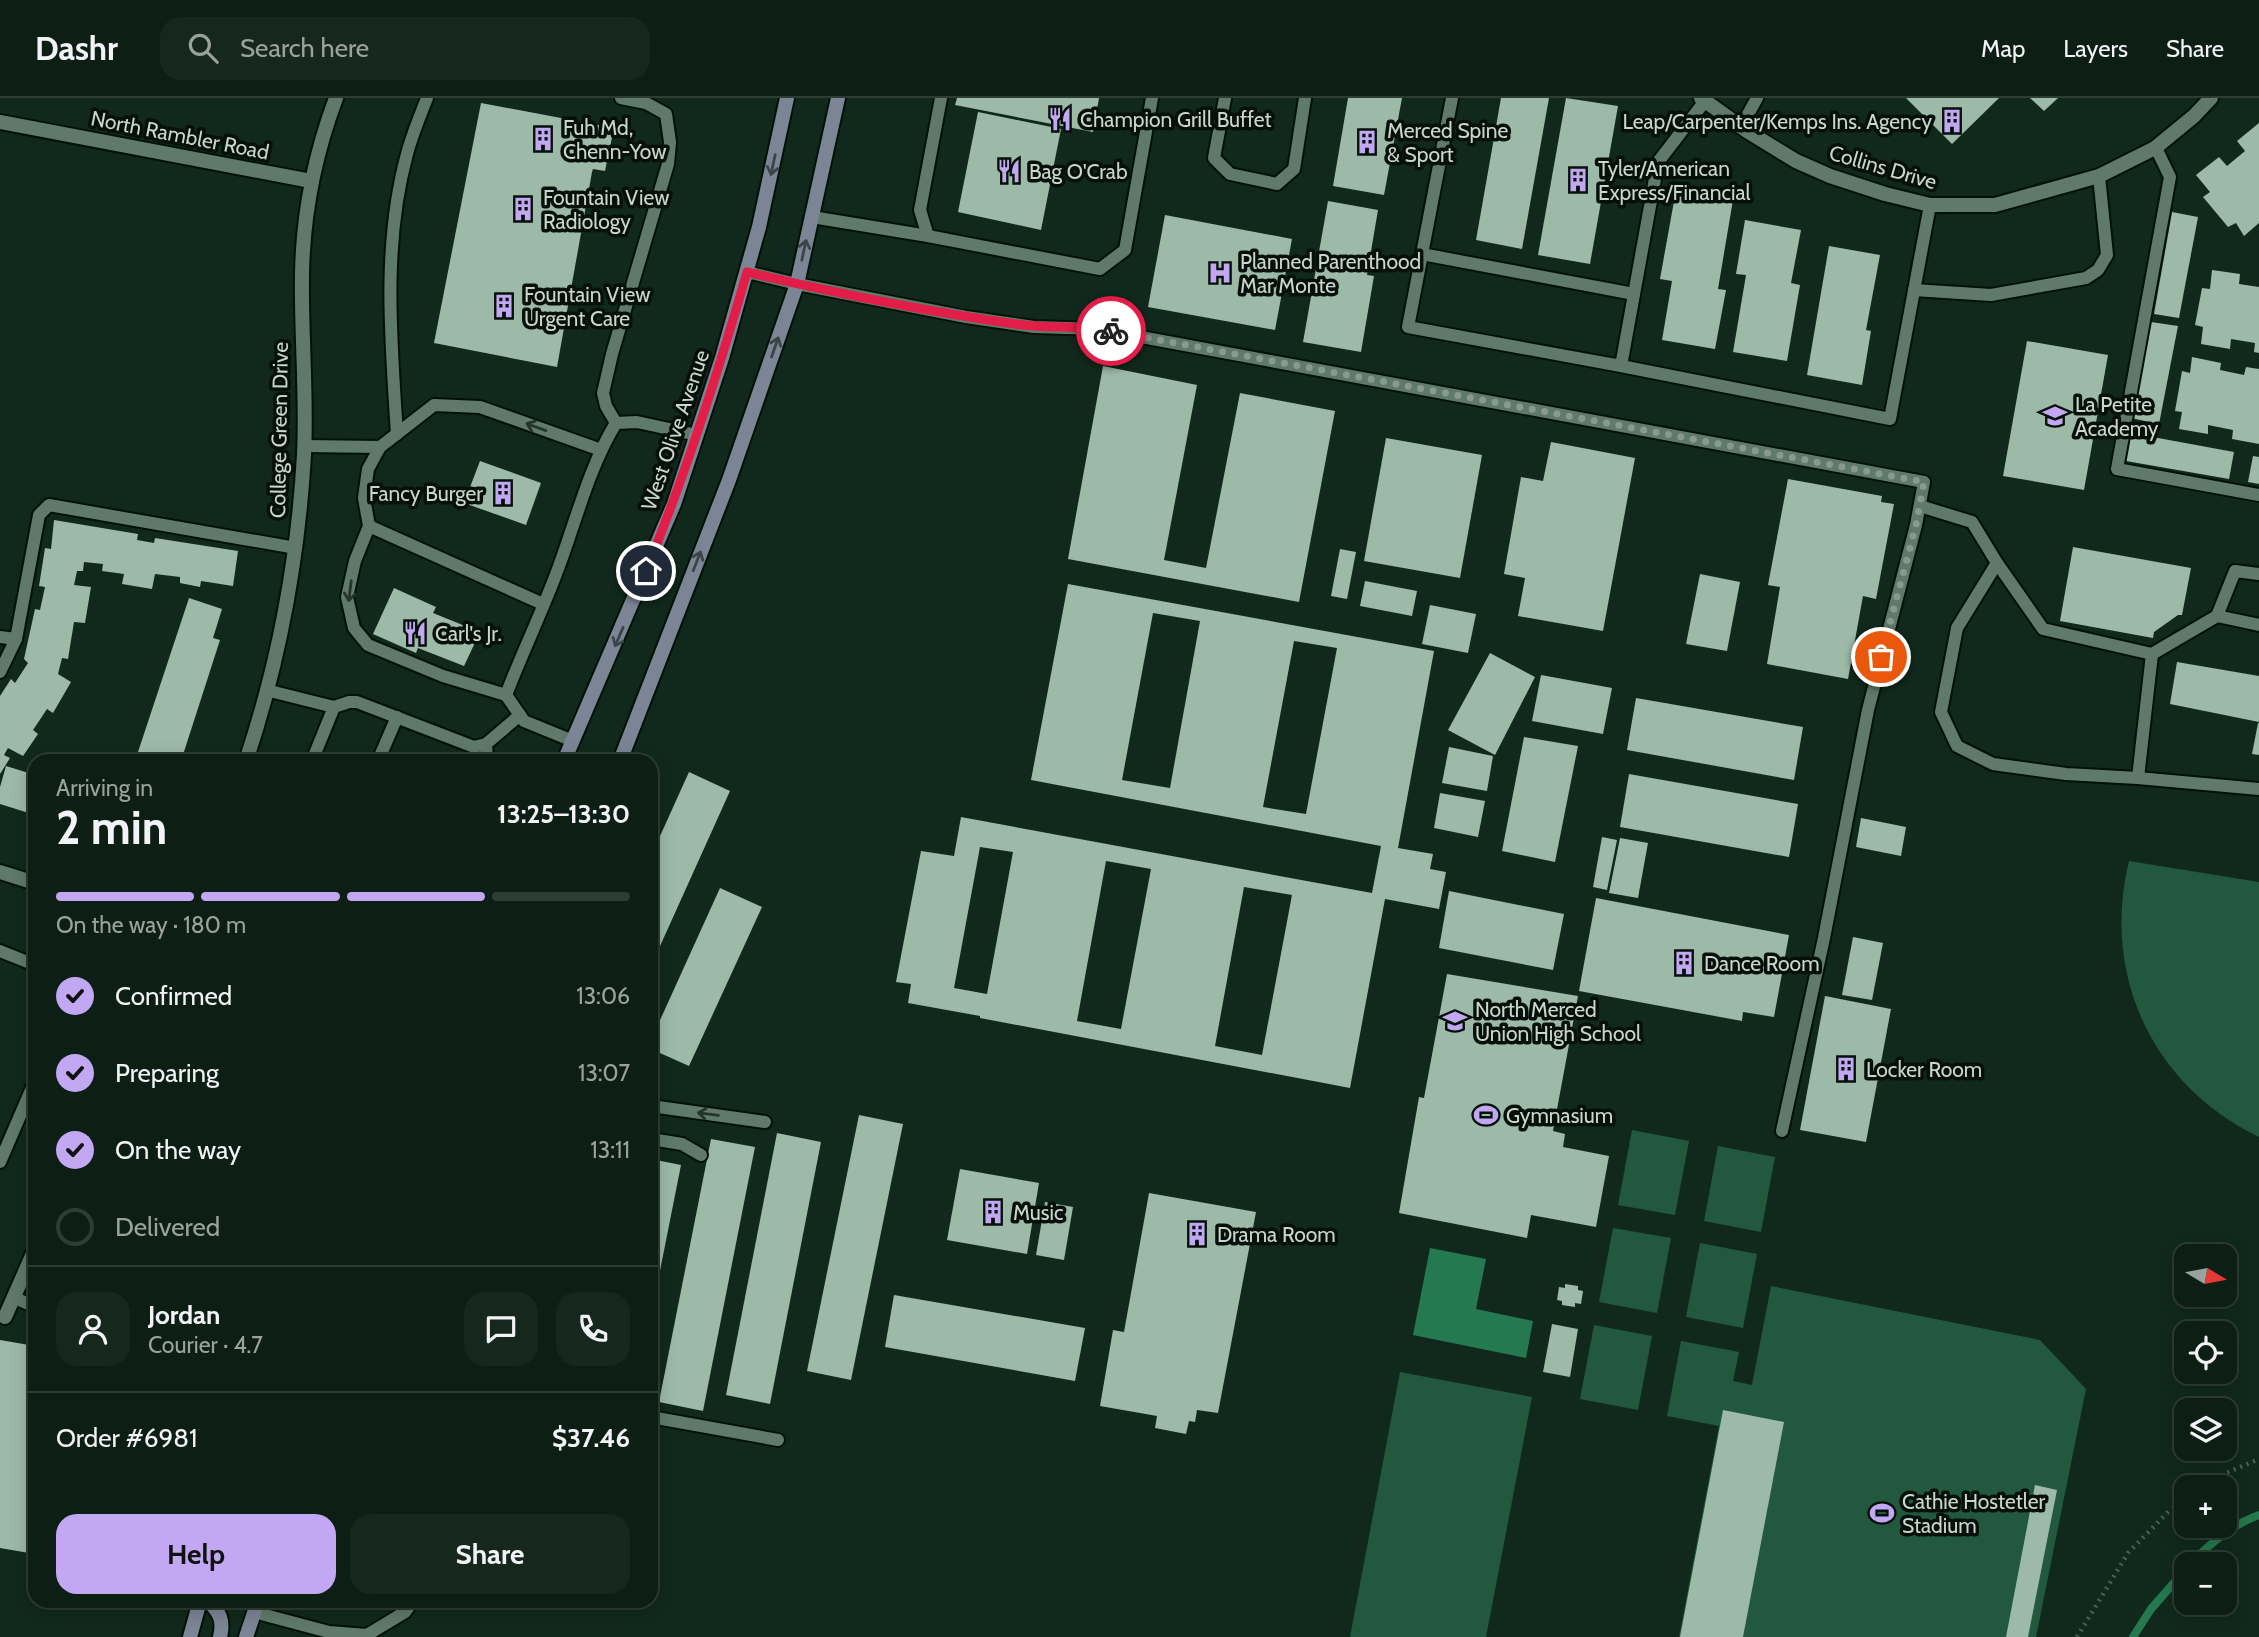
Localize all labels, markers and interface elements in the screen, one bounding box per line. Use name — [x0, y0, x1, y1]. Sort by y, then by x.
search box — [160, 17, 650, 80]
text: Dashr — [35, 28, 118, 68]
icon: search — [184, 29, 222, 67]
text: Search here — [240, 32, 369, 64]
text: Map — [1981, 34, 2025, 63]
text: Layers — [2063, 34, 2128, 63]
text: Share — [2166, 34, 2224, 63]
street label: North Rambler Road — [89, 105, 271, 165]
restaurant icon: Champion Grill Buffet — [1046, 105, 1074, 133]
place label: Champion Grill Buffet — [1080, 107, 1272, 132]
building icon: Leap/Carpenter/Kemps Ins. Agency — [1938, 107, 1966, 135]
place label: Leap/Carpenter/Kemps Ins. Agency — [1622, 109, 1932, 134]
place label: Fuh Md, Chenn-Yow — [563, 115, 667, 164]
place label: Merced Spine & Sport — [1387, 118, 1508, 167]
building icon: Fuh Md, Chenn-Yow — [529, 125, 557, 153]
building icon: Merced Spine & Sport — [1353, 128, 1381, 156]
street label: Collins Drive — [1826, 140, 1940, 194]
one-way arrow — [765, 153, 779, 176]
place label: Tyler/American Express/Financial — [1598, 156, 1750, 205]
restaurant icon: Bag O'Crab — [995, 157, 1023, 185]
place label: Bag O'Crab — [1029, 159, 1128, 184]
building icon: Tyler/American Express/Financial — [1564, 166, 1592, 194]
place label: Fountain View Radiology — [543, 185, 669, 234]
building icon: Fountain View Radiology — [509, 195, 537, 223]
one-way arrow — [798, 239, 811, 262]
place label: Planned Parenthood Mar Monte — [1240, 249, 1421, 298]
hospital icon: Planned Parenthood Mar Monte — [1206, 259, 1234, 287]
place label: Fountain View Urgent Care — [524, 282, 650, 331]
building icon: Fountain View Urgent Care — [490, 292, 518, 320]
courier — [1076, 296, 1146, 366]
icon: bike — [1092, 312, 1130, 350]
one-way arrow — [770, 336, 782, 358]
street label: College Green Drive — [265, 341, 293, 518]
street label: West Olive Avenue — [636, 346, 714, 513]
place label: La Petite Academy — [2075, 392, 2159, 441]
school or university icon: La Petite Academy — [2041, 402, 2069, 430]
one-way arrow — [526, 420, 548, 432]
building icon: Fancy Burger — [489, 479, 517, 507]
place label: Fancy Burger — [369, 481, 483, 506]
pin — [616, 541, 676, 601]
one-way arrow — [692, 550, 705, 572]
icon: home — [627, 552, 665, 590]
one-way arrow — [343, 579, 356, 602]
restaurant icon: Carl's Jr. — [401, 619, 429, 647]
place label: Carl's Jr. — [435, 621, 502, 646]
one-way arrow — [611, 625, 624, 647]
pin — [1851, 627, 1911, 687]
icon: bag — [1862, 638, 1900, 676]
text: Arriving in — [56, 774, 153, 802]
text: 13:25–13:30 — [497, 798, 630, 830]
text: 2 min — [56, 800, 167, 856]
text: On the way · 180 m — [56, 911, 246, 939]
building icon: Dance Room — [1670, 949, 1698, 977]
place label: Dance Room — [1704, 951, 1820, 976]
icon: check — [56, 977, 94, 1015]
text: Confirmed — [115, 980, 232, 1012]
text: 13:06 — [576, 982, 630, 1010]
place label: North Merced Union High School — [1475, 997, 1641, 1046]
school or university icon: North Merced Union High School — [1441, 1007, 1469, 1035]
icon: check — [56, 1054, 94, 1092]
building icon: Locker Room — [1832, 1055, 1860, 1083]
text: Preparing — [115, 1057, 219, 1089]
place label: Locker Room — [1866, 1057, 1982, 1082]
text: 13:07 — [578, 1059, 630, 1087]
sports icon: Gymnasium — [1472, 1101, 1500, 1129]
place label: Gymnasium — [1506, 1103, 1613, 1128]
one-way arrow — [697, 1108, 720, 1121]
icon: check — [56, 1131, 94, 1169]
text: On the way — [115, 1134, 241, 1166]
text: 13:11 — [590, 1136, 630, 1164]
building icon: Music — [979, 1198, 1007, 1226]
place label: Music — [1013, 1200, 1063, 1225]
text: Delivered — [115, 1211, 220, 1243]
building icon: Drama Room — [1183, 1220, 1211, 1248]
place label: Drama Room — [1217, 1222, 1336, 1247]
north arrow — [2174, 1244, 2236, 1307]
map controls — [2174, 1244, 2237, 1615]
button: person — [56, 1292, 130, 1366]
button: chat — [464, 1292, 538, 1366]
button: phone — [556, 1292, 630, 1366]
text: Jordan — [148, 1299, 220, 1331]
button: locate — [2174, 1321, 2237, 1384]
text: Courier · 4.7 — [148, 1331, 263, 1359]
button: layers — [2174, 1398, 2237, 1461]
text: Order #6981 — [56, 1422, 198, 1454]
text: $37.46 — [552, 1422, 630, 1454]
button: + — [2174, 1475, 2237, 1538]
place label: Cathie Hostetler Stadium — [1902, 1489, 2045, 1538]
sports icon: Cathie Hostetler Stadium — [1868, 1499, 1896, 1527]
button: Help — [56, 1514, 336, 1594]
button: Share — [350, 1514, 630, 1594]
button: − — [2174, 1552, 2237, 1615]

